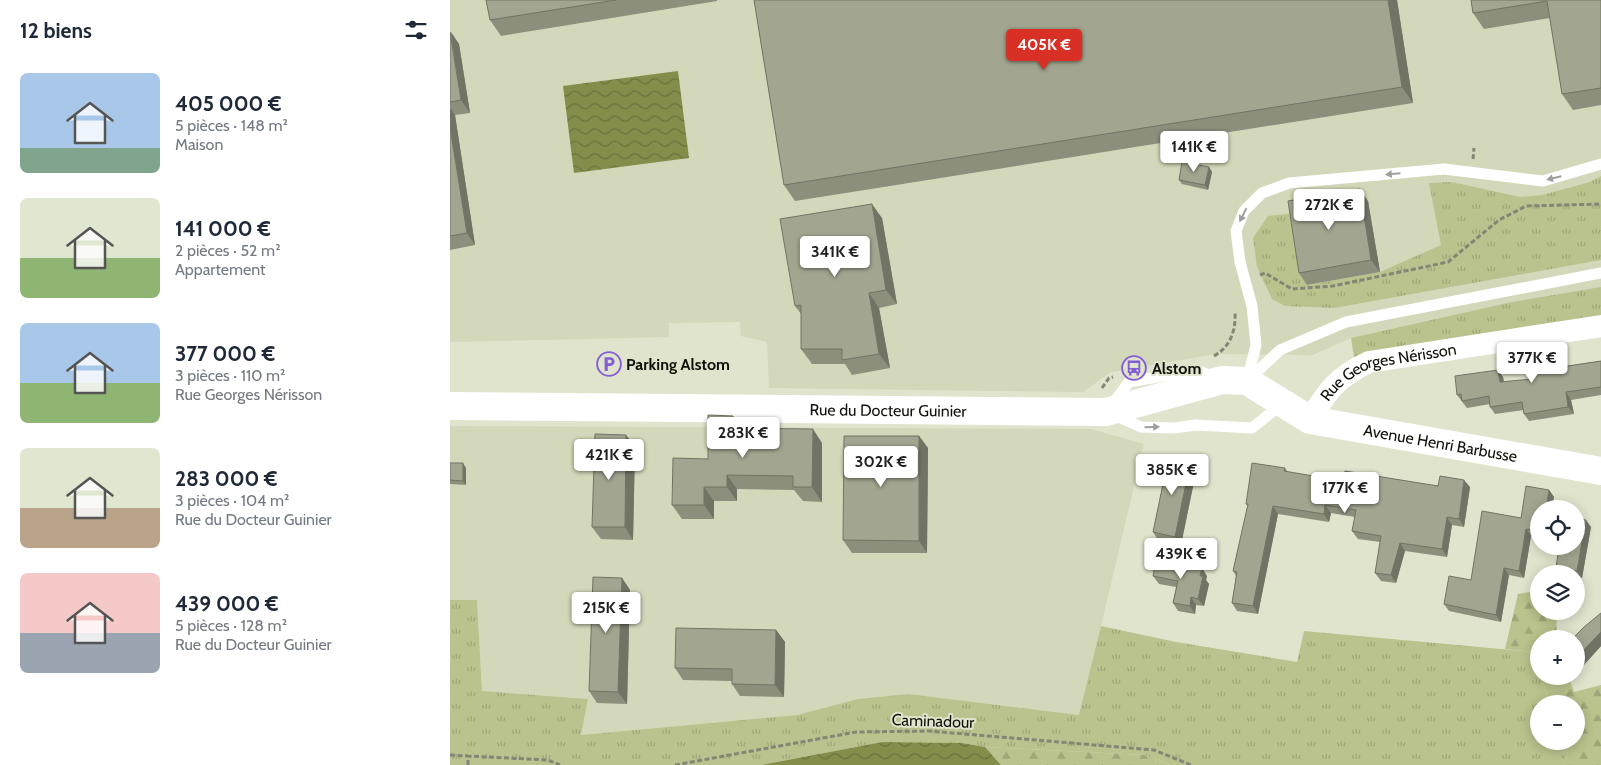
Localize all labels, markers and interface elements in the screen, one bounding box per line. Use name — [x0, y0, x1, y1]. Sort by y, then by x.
icon: filters — [402, 16, 430, 44]
text: 12 biens — [20, 18, 92, 43]
pin: 405K € — [1003, 28, 1085, 71]
text: 405K € — [1017, 35, 1071, 54]
text: 405 000 € — [175, 91, 282, 116]
icon: home — [60, 93, 120, 153]
text: 5 pièces · 148 m² — [175, 116, 288, 135]
pin: 141K € — [1153, 130, 1235, 173]
text: Maison — [175, 135, 223, 154]
text: 141K € — [1171, 137, 1217, 156]
one-way arrow — [1385, 170, 1401, 178]
one-way arrow — [1546, 175, 1562, 183]
pin: 272K € — [1288, 188, 1370, 231]
text: 272K € — [1305, 195, 1353, 214]
one-way arrow — [1239, 207, 1247, 222]
text: 141 000 € — [175, 216, 271, 241]
icon: home — [60, 218, 120, 278]
pin: 341K € — [794, 236, 876, 278]
text: 2 pièces · 52 m² — [175, 241, 280, 260]
text: 341K € — [811, 242, 859, 261]
text: Appartement — [175, 260, 265, 279]
street label: Rue Georges Nérisson — [1316, 339, 1458, 404]
text: 377 000 € — [175, 341, 275, 366]
pin: 377K € — [1491, 342, 1573, 384]
icon: home — [60, 343, 120, 403]
text: 377K € — [1508, 348, 1556, 367]
parking icon: Parking Alstom — [596, 351, 622, 377]
place label: Parking Alstom — [626, 355, 730, 374]
bus stop icon: Alstom — [1121, 355, 1147, 381]
place label: Alstom — [1152, 359, 1201, 378]
text: 3 pièces · 110 m² — [175, 366, 285, 385]
text: Rue Georges Nérisson — [175, 385, 322, 404]
street label: Rue du Docteur Guinier — [809, 400, 967, 420]
pin: 283K € — [702, 416, 784, 459]
street label: Avenue Henri Barbusse — [1362, 420, 1519, 466]
text: 283K € — [718, 423, 768, 442]
one-way arrow — [1144, 423, 1160, 431]
pin: 421K € — [568, 438, 650, 481]
text: 421K € — [585, 445, 633, 464]
pin: 302K € — [840, 446, 922, 488]
text: 302K € — [855, 452, 907, 471]
pin: 385K € — [1131, 454, 1213, 496]
text: 385K € — [1147, 460, 1197, 479]
text: 283 000 € — [175, 466, 278, 491]
icon: home — [60, 468, 120, 528]
pin: 177K € — [1304, 472, 1386, 514]
text: 177K € — [1322, 478, 1368, 497]
text: 3 pièces · 104 m² — [175, 491, 289, 510]
map controls — [1530, 500, 1585, 750]
button: locate — [1530, 500, 1585, 555]
text: Rue du Docteur Guinier — [175, 510, 332, 529]
pin: 439K € — [1140, 538, 1222, 580]
text: 439K € — [1155, 544, 1207, 563]
button: layers — [1530, 565, 1585, 620]
text: 439 000 € — [175, 591, 279, 616]
pin: 215K € — [565, 592, 647, 634]
icon: home — [60, 593, 120, 653]
text: 215K € — [583, 598, 629, 617]
text: 5 pièces · 128 m² — [175, 616, 287, 635]
button: + — [1530, 630, 1585, 685]
text: Rue du Docteur Guinier — [175, 635, 332, 654]
button: − — [1530, 695, 1585, 750]
street label: Caminadour — [891, 710, 976, 732]

